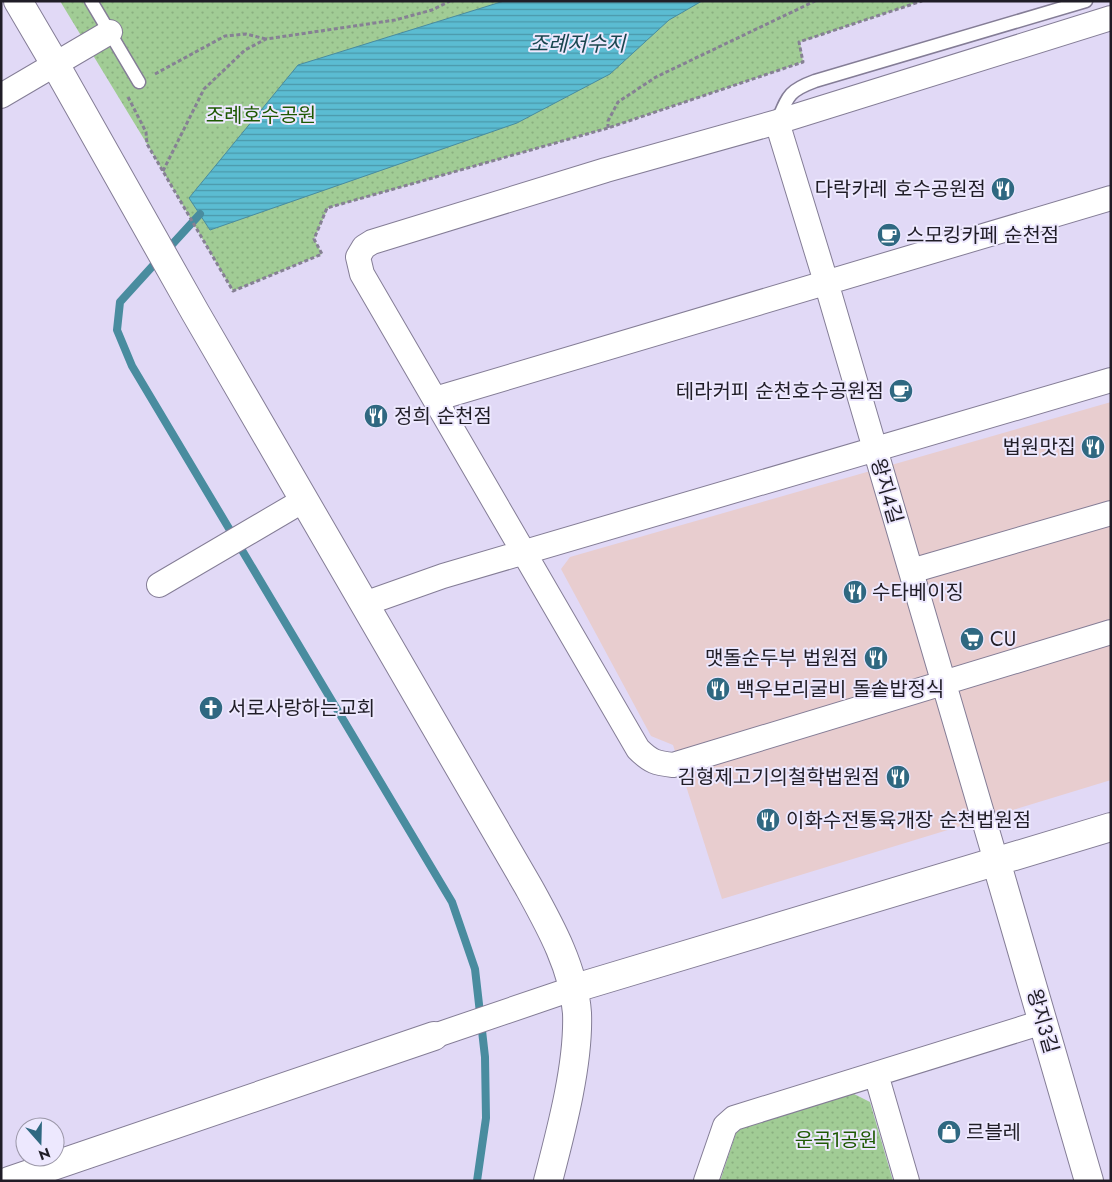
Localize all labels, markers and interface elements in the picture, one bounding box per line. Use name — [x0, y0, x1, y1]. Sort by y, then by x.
water label: 조례저수지 — [529, 29, 627, 59]
park label: 조례호수공원 — [206, 101, 316, 130]
place label: 다락카레 호수공원점 — [814, 175, 986, 204]
restaurant icon: 다락카레 호수공원점 — [990, 176, 1016, 202]
place label: 스모킹카페 순천점 — [906, 221, 1059, 250]
cafe icon: 스모킹카페 순천점 — [876, 222, 902, 248]
place label: 테라커피 순천호수공원점 — [676, 377, 884, 406]
cafe icon: 테라커피 순천호수공원점 — [888, 378, 914, 404]
place label: 정희 순천점 — [394, 402, 492, 431]
restaurant icon: 정희 순천점 — [363, 403, 389, 429]
place label: 법원맛집 — [1002, 433, 1076, 462]
restaurant icon: 법원맛집 — [1080, 434, 1106, 460]
street label: 왕지4길 — [863, 455, 910, 527]
place label: 수타베이징 — [872, 578, 964, 607]
restaurant icon: 수타베이징 — [842, 579, 868, 605]
place label: CU — [990, 625, 1016, 654]
supermarket icon: CU — [959, 626, 985, 652]
place label: 맷돌순두부 법원점 — [705, 644, 858, 673]
restaurant icon: 맷돌순두부 법원점 — [863, 645, 889, 671]
place label: 백우보리굴비 돌솥밥정식 — [736, 675, 944, 704]
restaurant icon: 백우보리굴비 돌솥밥정식 — [705, 676, 731, 702]
place label: 서로사랑하는교회 — [228, 694, 375, 723]
church icon: 서로사랑하는교회 — [198, 695, 224, 721]
place label: 김형제고기의철학법원점 — [678, 763, 880, 792]
restaurant icon: 김형제고기의철학법원점 — [885, 764, 911, 790]
place label: 이화수전통육개장 순천법원점 — [786, 806, 1031, 835]
restaurant icon: 이화수전통육개장 순천법원점 — [755, 807, 781, 833]
street label: 왕지3길 — [1019, 985, 1066, 1057]
north arrow — [15, 1117, 65, 1167]
place label: 르블레 — [966, 1118, 1021, 1147]
shop icon: 르블레 — [936, 1119, 962, 1145]
park label: 운곡1공원 — [795, 1126, 877, 1155]
text: N — [36, 1143, 53, 1166]

